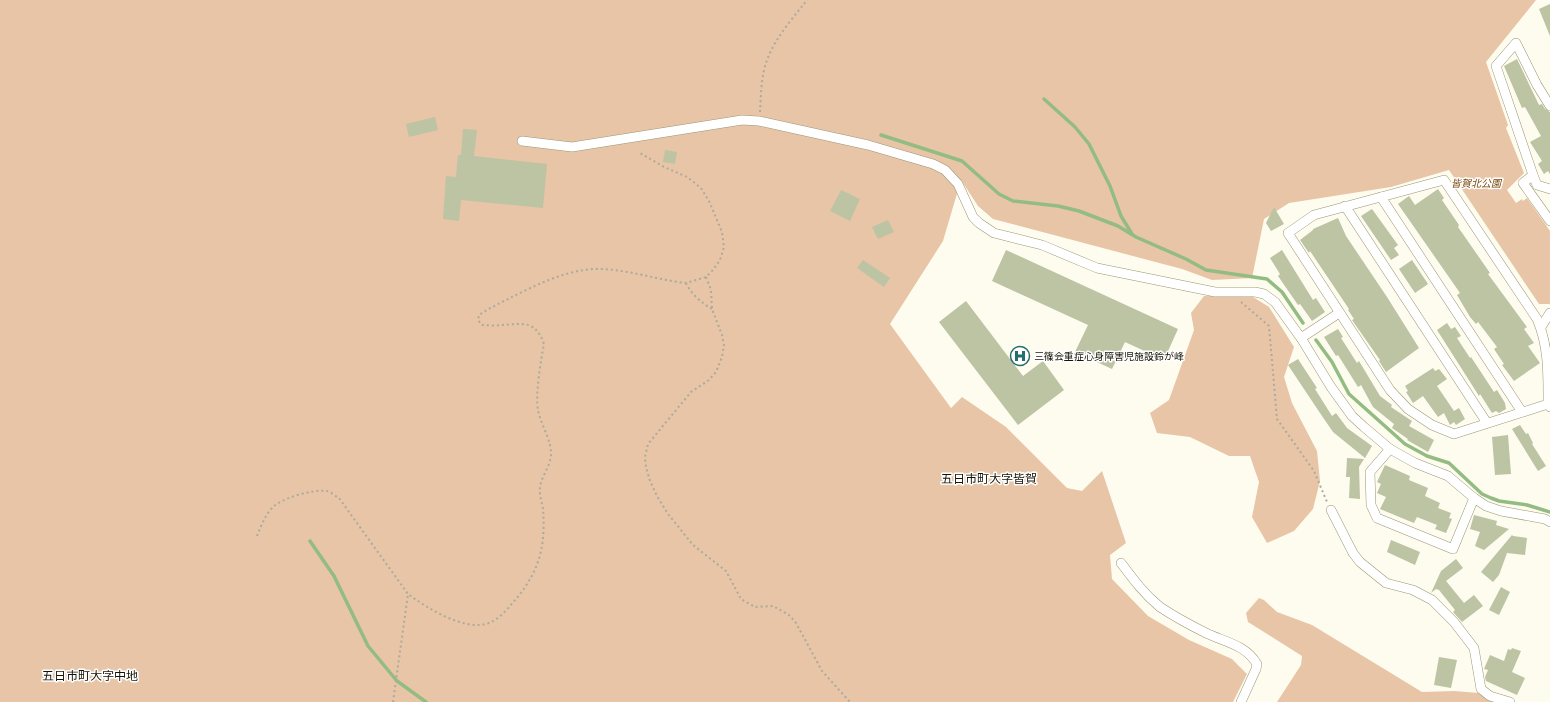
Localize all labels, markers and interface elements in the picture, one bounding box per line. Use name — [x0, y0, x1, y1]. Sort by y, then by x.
park label: 皆賀北公園 — [1451, 175, 1503, 190]
hospital icon: 三篠会重症心身障害児施設鈴が峰 — [1009, 345, 1031, 367]
place label: 三篠会重症心身障害児施設鈴が峰 — [1034, 348, 1184, 363]
district label: 五日市町大字皆賀 — [941, 469, 1037, 486]
district label: 五日市町大字中地 — [42, 666, 138, 683]

